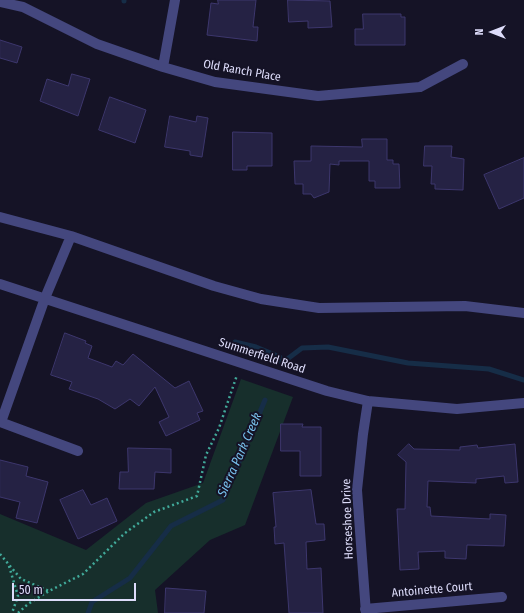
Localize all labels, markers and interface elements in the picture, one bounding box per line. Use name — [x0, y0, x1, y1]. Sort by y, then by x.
north arrow — [472, 12, 512, 52]
text: N — [473, 29, 486, 35]
street label: Old Ranch Place — [202, 57, 282, 85]
street label: Summerfield Road — [217, 335, 307, 377]
water label: Sierra Park Creek — [215, 411, 265, 499]
street label: Horseshoe Drive — [339, 478, 357, 560]
scale bar — [14, 575, 138, 601]
street label: Antoinette Court — [391, 579, 473, 601]
text: 50 m — [19, 583, 43, 597]

